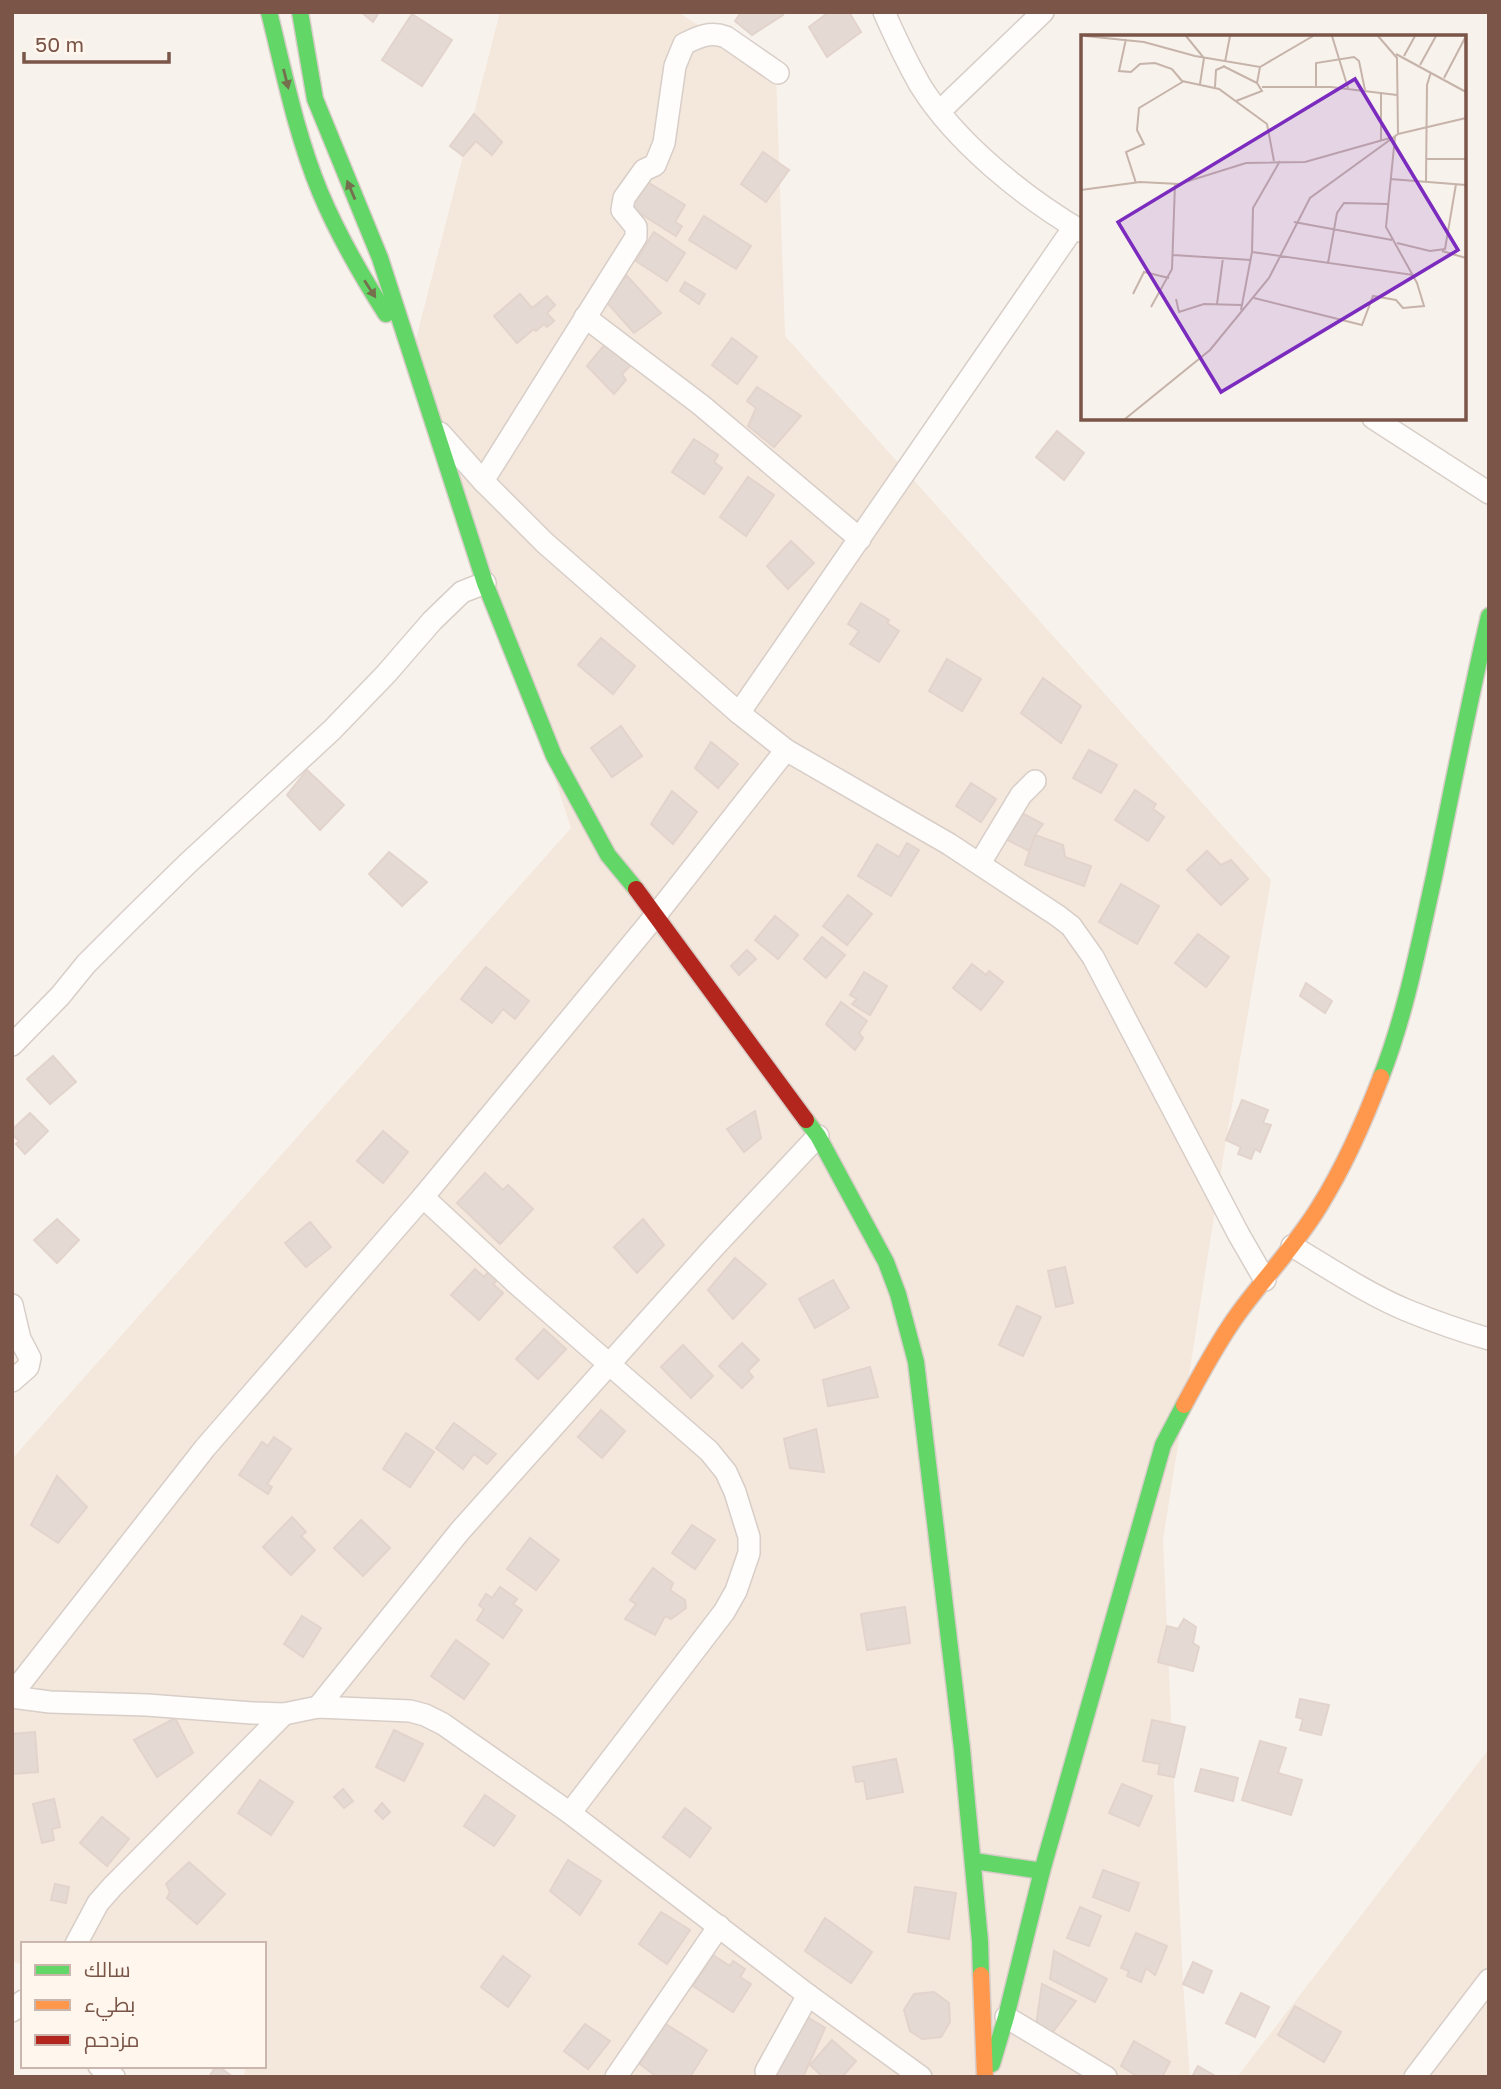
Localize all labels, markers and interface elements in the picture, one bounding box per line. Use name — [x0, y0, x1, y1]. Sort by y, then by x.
scale bar — [24, 21, 170, 65]
text: 50 m — [35, 31, 84, 57]
inset map — [1081, 35, 1466, 420]
one-way arrow — [281, 68, 292, 90]
one-way arrow — [345, 179, 356, 200]
one-way arrow — [363, 279, 376, 298]
legend — [21, 1942, 266, 2068]
text: سالك — [84, 1956, 131, 1982]
text: بطيء — [84, 1991, 135, 2021]
text: مزدحم — [84, 2026, 139, 2054]

